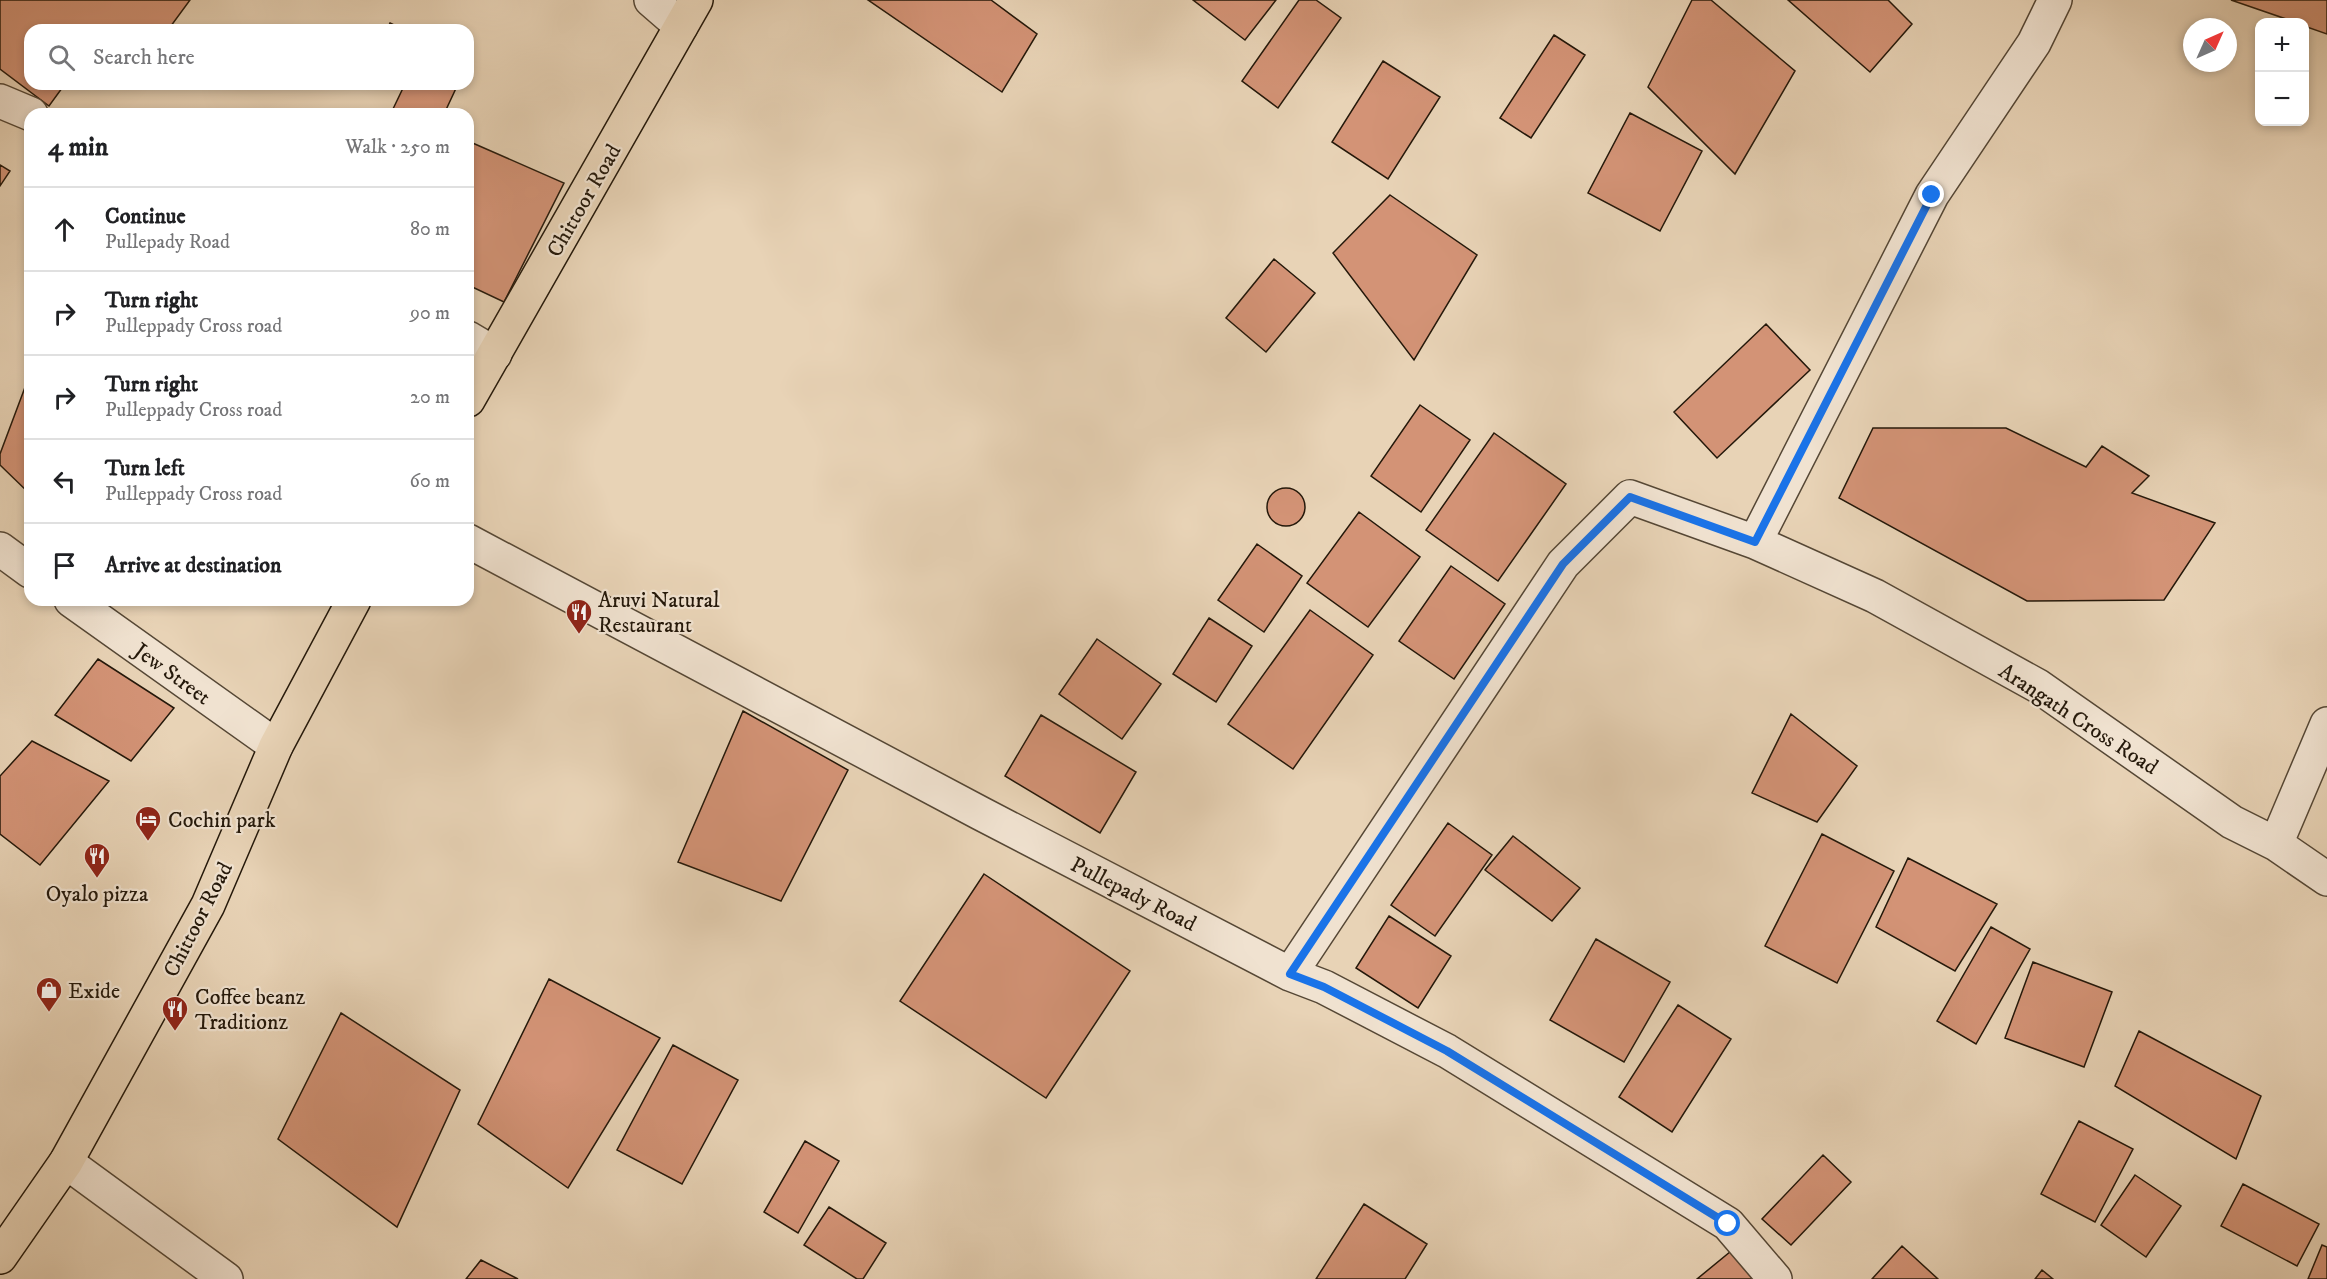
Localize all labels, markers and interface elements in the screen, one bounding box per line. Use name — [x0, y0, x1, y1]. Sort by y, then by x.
north arrow — [2183, 18, 2237, 72]
map controls — [2255, 18, 2309, 126]
button: + — [2255, 18, 2309, 72]
search box — [24, 24, 474, 90]
icon: search — [45, 41, 78, 74]
text: Search here — [93, 44, 195, 71]
button: − — [2255, 72, 2309, 126]
text: 4 min — [48, 131, 108, 164]
text: Walk · 250 m — [345, 135, 450, 160]
street label: Chittoor Road — [541, 140, 627, 262]
route end — [1918, 181, 1944, 207]
text: Continue — [105, 203, 186, 230]
icon: ahead — [48, 213, 81, 246]
text: 80 m — [410, 217, 450, 242]
text: Pullepady Road — [105, 230, 230, 255]
text: Turn right — [105, 287, 198, 314]
icon: right — [48, 297, 81, 330]
text: 90 m — [410, 301, 450, 326]
text: Pulleppady Cross road — [105, 314, 282, 339]
text: Turn right — [105, 371, 198, 398]
icon: right — [48, 381, 81, 414]
text: 20 m — [410, 385, 450, 410]
text: Pulleppady Cross road — [105, 398, 282, 423]
text: Turn left — [105, 455, 185, 482]
icon: left — [48, 465, 81, 498]
text: 60 m — [410, 469, 450, 494]
text: Pulleppady Cross road — [105, 482, 282, 507]
icon: arrive — [48, 549, 81, 582]
text: Arrive at destination — [105, 552, 282, 579]
place label: Aruvi Natural Restaurant — [598, 587, 720, 639]
restaurant icon: Aruvi Natural Restaurant — [564, 597, 594, 635]
street label: Jew Street — [127, 636, 216, 711]
street label: Arangath Cross Road — [1993, 658, 2163, 781]
hotel icon: Cochin park — [133, 804, 163, 842]
place label: Cochin park — [168, 807, 276, 834]
restaurant icon: Oyalo pizza — [82, 841, 112, 879]
street label: Pullepady Road — [1066, 851, 1201, 938]
street label: Chittoor Road — [158, 858, 239, 982]
place label: Oyalo pizza — [46, 881, 149, 908]
shop icon: Exide — [34, 975, 64, 1013]
place label: Exide — [68, 978, 120, 1005]
place label: Coffee beanz Traditionz — [195, 984, 306, 1036]
restaurant icon: Coffee beanz Traditionz — [160, 994, 190, 1032]
route start — [1714, 1210, 1740, 1236]

